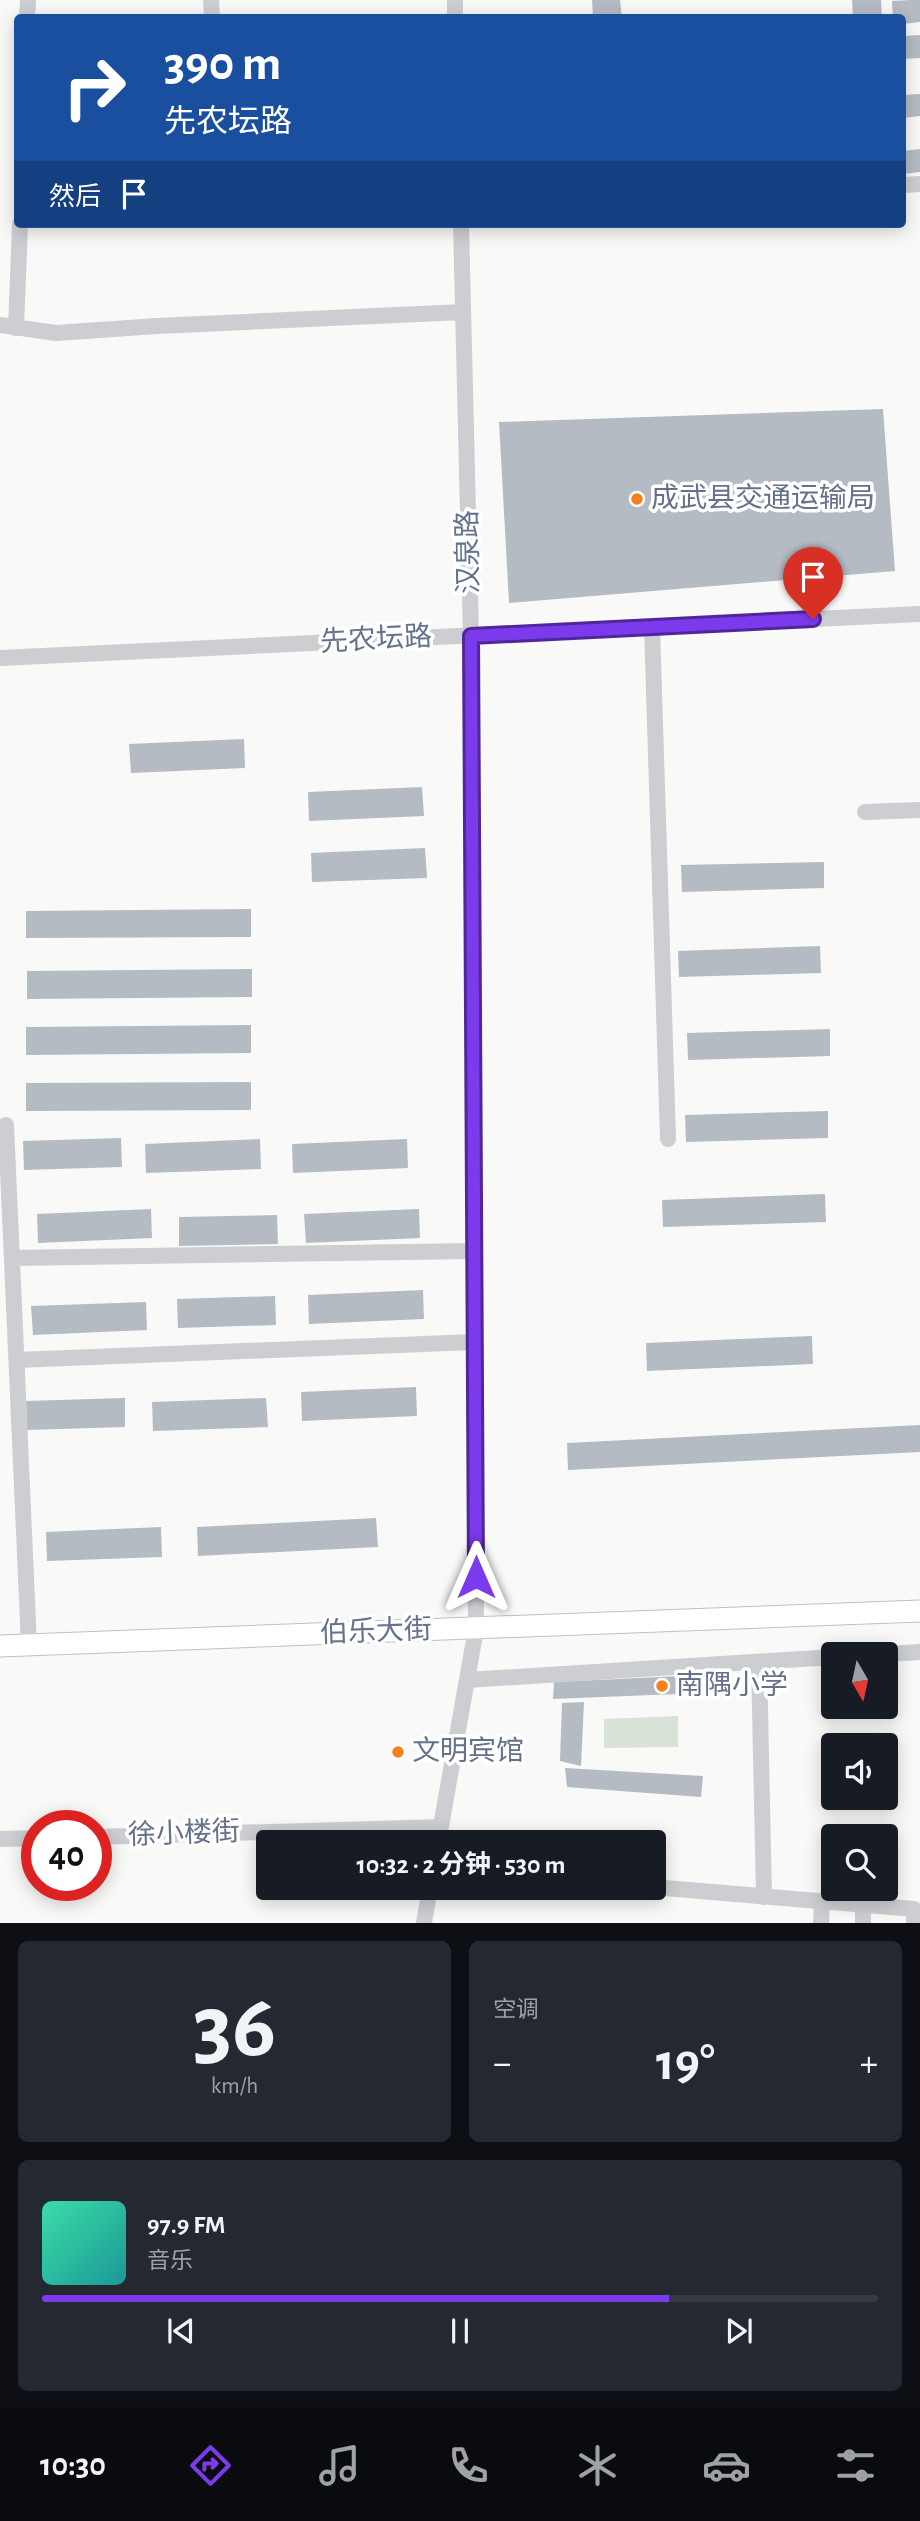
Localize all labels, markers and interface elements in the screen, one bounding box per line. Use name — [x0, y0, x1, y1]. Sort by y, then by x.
text: 390 m — [164, 40, 281, 89]
icon: right — [49, 42, 140, 133]
text: 先农坛路 — [164, 106, 292, 138]
icon: arrive — [115, 175, 153, 213]
text: 然后 — [49, 184, 101, 210]
place label: 成武县交通运输局 — [651, 483, 875, 513]
marker: 成武县交通运输局 — [629, 491, 645, 507]
street label: 汉泉路 — [452, 510, 484, 594]
pin — [783, 547, 843, 619]
icon: arrive — [794, 558, 832, 596]
street label: 先农坛路 — [319, 621, 433, 657]
position arrow — [439, 1540, 513, 1614]
street label: 伯乐大街 — [319, 1614, 432, 1648]
north arrow — [821, 1642, 898, 1718]
map controls — [821, 1642, 898, 1901]
place label: 南隅小学 — [676, 1670, 788, 1700]
marker: 南隅小学 — [654, 1678, 670, 1694]
button: sound — [821, 1733, 898, 1810]
place label: 文明宾馆 — [412, 1736, 524, 1766]
marker: 文明宾馆 — [390, 1744, 406, 1760]
speed limit sign: 40 — [21, 1810, 112, 1901]
street label: 徐小楼街 — [127, 1816, 240, 1850]
button: search — [821, 1824, 898, 1901]
text: 10:32 · 2 分钟 · 530 m — [357, 1852, 566, 1878]
text: 36 — [193, 1982, 276, 2073]
text: 空调 — [493, 1999, 539, 2022]
text: 19° — [656, 2037, 715, 2089]
text: − — [493, 2045, 511, 2083]
text: + — [860, 2045, 878, 2083]
text: km/h — [211, 2075, 258, 2098]
text: 97.9 FM — [147, 2212, 226, 2238]
text: 音乐 — [147, 2250, 193, 2273]
icon: previous — [162, 2312, 200, 2350]
icon: pause — [441, 2312, 479, 2350]
icon: next — [720, 2312, 758, 2350]
icon: directions — [186, 2441, 235, 2490]
icon: music — [315, 2441, 364, 2490]
icon: phone — [444, 2441, 493, 2490]
icon: climate — [573, 2441, 622, 2490]
icon: car — [702, 2441, 751, 2490]
icon: filters — [831, 2441, 880, 2490]
text: 10:30 — [40, 2449, 106, 2481]

